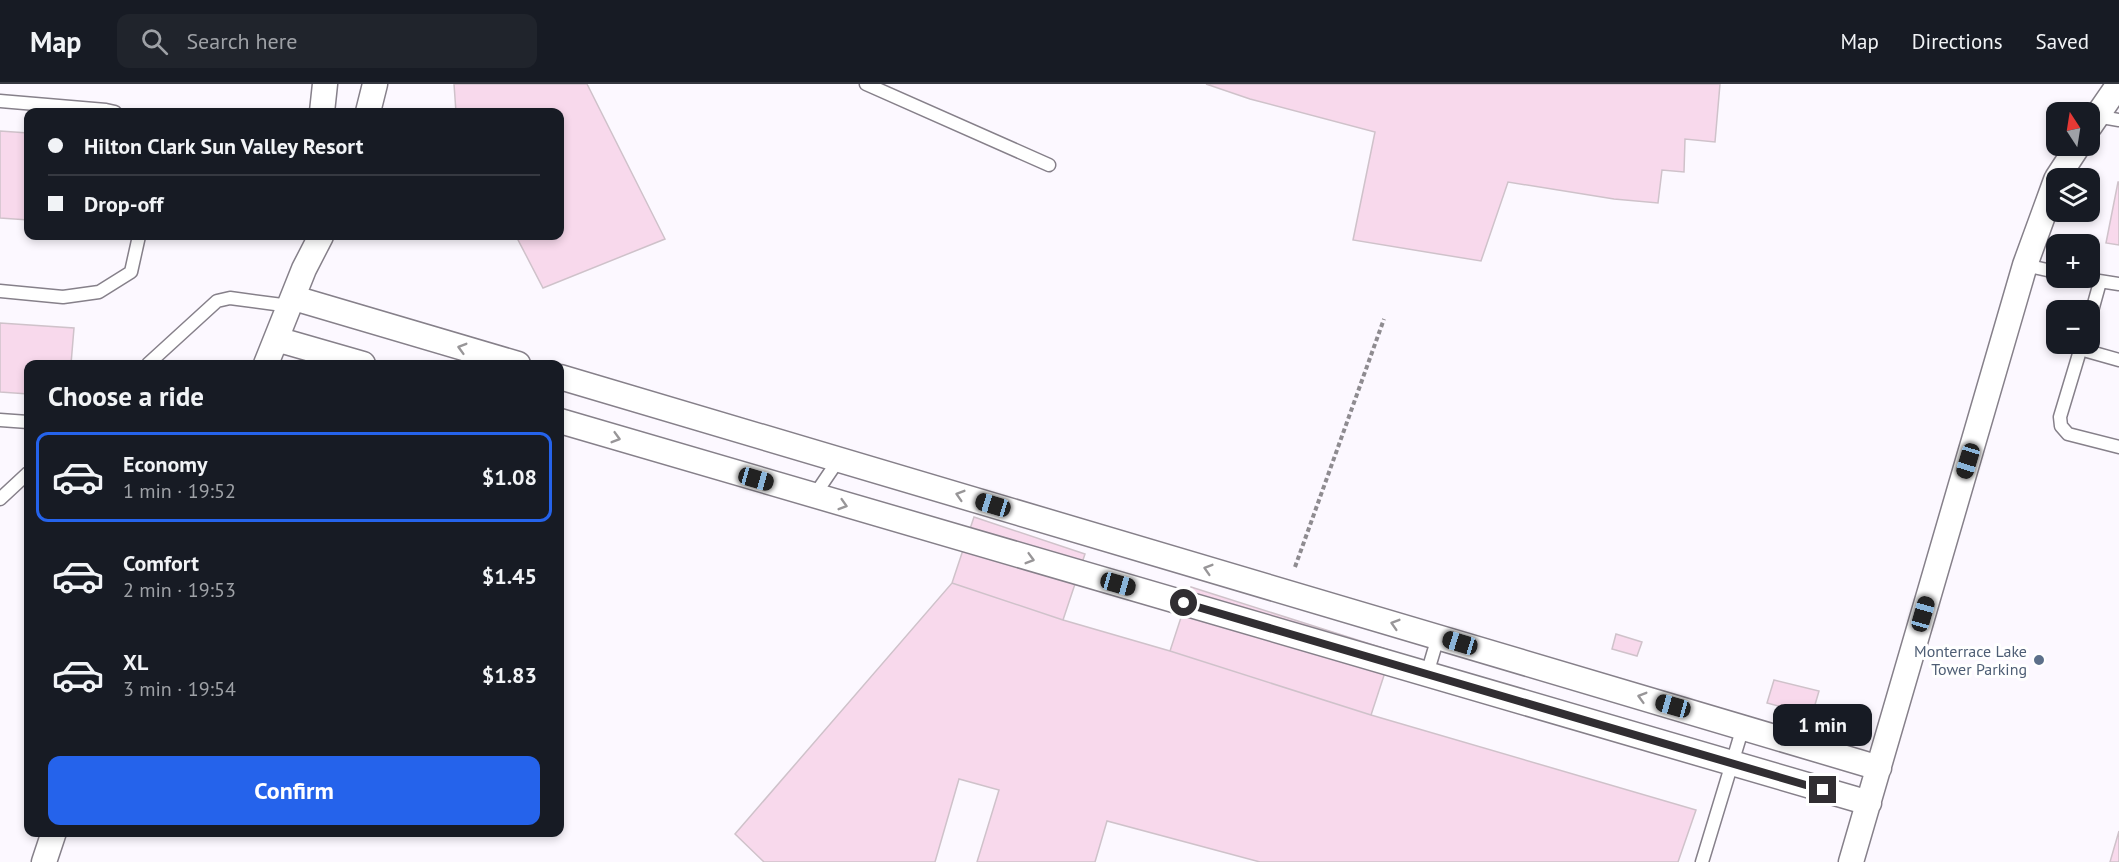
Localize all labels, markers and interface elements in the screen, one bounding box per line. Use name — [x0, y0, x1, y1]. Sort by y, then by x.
search box — [117, 14, 537, 68]
text: Map — [30, 23, 81, 60]
icon: search — [138, 25, 171, 58]
text: Search here — [186, 27, 297, 55]
text: Map — [1840, 28, 1879, 55]
text: Directions — [1912, 28, 2003, 55]
text: Saved — [2036, 28, 2089, 55]
north arrow — [2046, 102, 2100, 156]
map controls — [2046, 102, 2100, 354]
text: Hilton Clark Sun Valley Resort — [84, 132, 363, 160]
button: layers — [2046, 168, 2100, 222]
text: Drop-off — [84, 190, 163, 218]
button: + — [2046, 234, 2100, 288]
button: − — [2046, 300, 2100, 354]
one-way arrow — [457, 343, 468, 355]
text: Choose a ride — [48, 379, 204, 413]
one-way arrow — [610, 431, 621, 443]
car — [1954, 441, 1982, 481]
icon: car — [51, 450, 105, 504]
text: Economy — [123, 450, 207, 478]
text: $1.08 — [482, 463, 537, 491]
car — [736, 465, 776, 493]
text: 1 min · 19:52 — [123, 478, 236, 504]
one-way arrow — [955, 490, 966, 502]
car — [973, 491, 1013, 519]
one-way arrow — [837, 498, 848, 510]
icon: car — [51, 549, 105, 603]
text: Comfort — [123, 549, 199, 577]
one-way arrow — [1024, 552, 1035, 564]
text: $1.45 — [482, 562, 537, 590]
one-way arrow — [1203, 564, 1214, 576]
car — [1098, 570, 1138, 598]
text: 2 min · 19:53 — [123, 577, 236, 603]
route start — [1170, 589, 1197, 616]
car — [1909, 594, 1937, 634]
one-way arrow — [1390, 619, 1401, 631]
car — [1440, 629, 1480, 657]
place label: Monterrace Lake Tower Parking — [1914, 641, 2027, 679]
icon: car — [51, 648, 105, 702]
text: XL — [123, 648, 148, 676]
marker: Monterrace Lake Tower Parking — [2032, 653, 2046, 667]
text: $1.83 — [482, 661, 537, 689]
text: 3 min · 19:54 — [123, 676, 236, 702]
one-way arrow — [1637, 692, 1648, 704]
car — [1653, 692, 1693, 720]
callout: 1 min — [1774, 703, 1872, 745]
text: 1 min — [1798, 712, 1847, 738]
button: Confirm — [48, 756, 540, 825]
route end — [1809, 776, 1836, 803]

